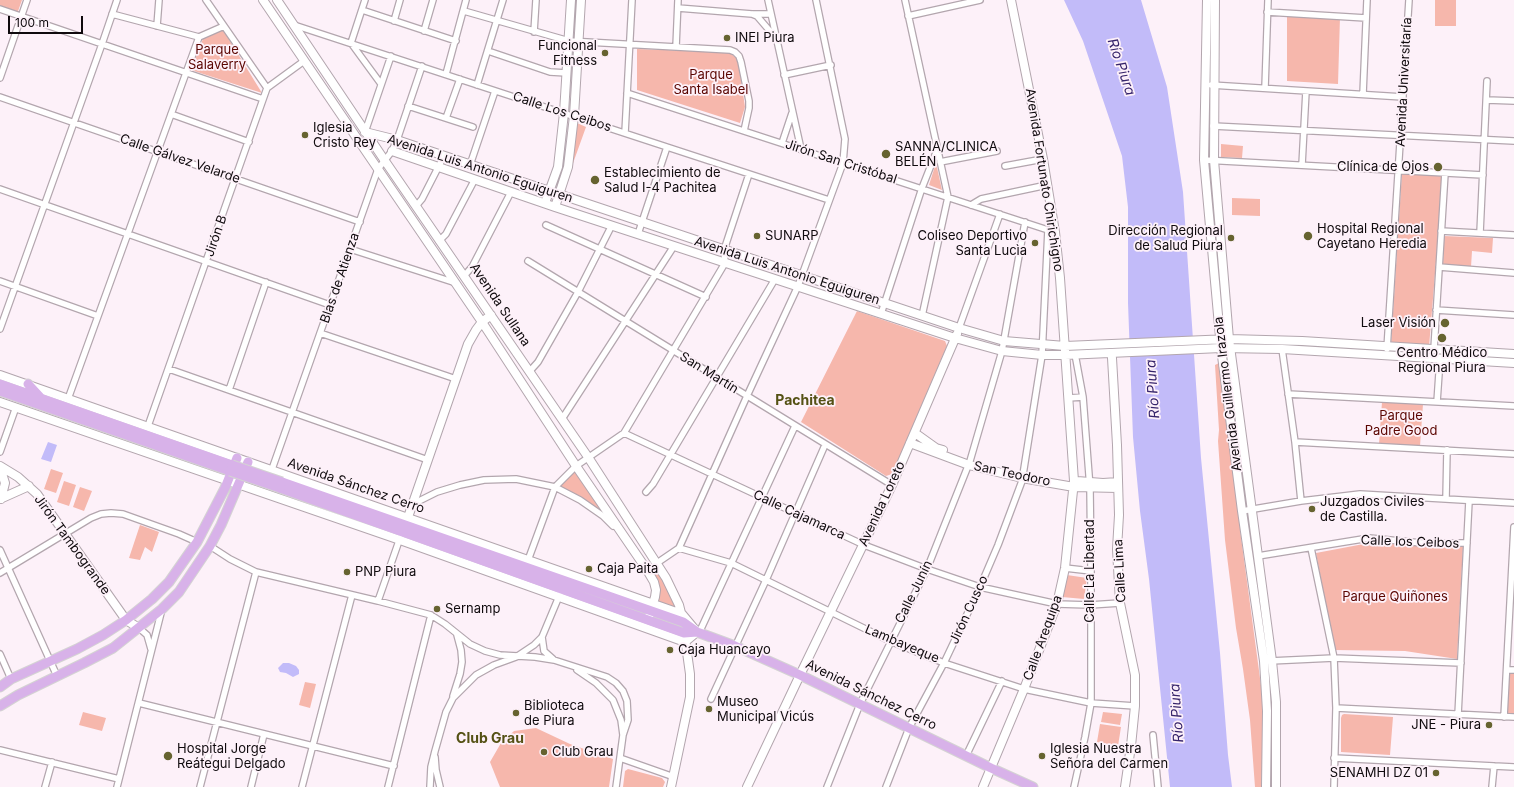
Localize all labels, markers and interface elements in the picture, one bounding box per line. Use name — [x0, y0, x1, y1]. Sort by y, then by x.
scale bar — [10, 8, 85, 34]
text: 100 m — [15, 15, 49, 30]
street label: Avenida Universitaría — [1393, 17, 1415, 147]
place label: INEI Piura — [735, 30, 795, 46]
marker: INEI Piura — [722, 33, 732, 43]
water label: Río Piura — [1103, 36, 1139, 98]
place label: Funcional Fitness — [538, 38, 597, 69]
park label: Parque Salaverry — [188, 42, 246, 73]
marker: Funcional Fitness — [600, 48, 610, 58]
park label: Parque Santa Isabel — [674, 67, 748, 98]
street label: Avenida Fortunato Chirichigno — [1022, 87, 1066, 273]
street label: Calle Los Ceibos — [511, 89, 613, 135]
place label: Iglesia Cristo Rey — [313, 120, 376, 151]
marker: Iglesia Cristo Rey — [300, 130, 310, 140]
street label: Calle Gálvez Velarde — [118, 131, 242, 187]
street label: Avenida Luis Antonio Eguiguren — [385, 132, 575, 206]
street label: Jirón San Cristóbal — [783, 137, 899, 187]
place label: SANNA/CLINICA BELÉN — [895, 139, 998, 170]
marker: SANNA/CLINICA BELÉN — [880, 148, 892, 160]
place label: Clínica de Ojos — [1337, 159, 1429, 175]
marker: Clínica de Ojos — [1432, 161, 1444, 173]
place label: Establecimiento de Salud I-4 Pachitea — [604, 165, 720, 196]
marker: Establecimiento de Salud I-4 Pachitea — [589, 174, 601, 186]
street label: Jirón B — [202, 213, 230, 259]
place label: Hospital Regional Cayetano Heredia — [1317, 221, 1427, 252]
place label: Dirección Regional de Salud Piura — [1108, 223, 1223, 254]
place label: SUNARP — [765, 228, 818, 244]
place label: Coliseo Deportivo Santa Lucìa — [917, 228, 1027, 259]
marker: Hospital Regional Cayetano Heredia — [1302, 230, 1314, 242]
street label: Blas de Atienza — [317, 231, 363, 325]
marker: SUNARP — [752, 231, 762, 241]
marker: Dirección Regional de Salud Piura — [1226, 233, 1236, 243]
street label: Avenida Luis Antonio Eguiguren — [692, 234, 882, 308]
marker: Coliseo Deportivo Santa Lucìa — [1030, 238, 1040, 248]
street label: Avenida Sullana — [466, 260, 534, 350]
place label: Laser Visión — [1361, 315, 1436, 331]
street label: Avenida Guillermo Irazola — [1211, 316, 1245, 472]
marker: Laser Visión — [1439, 317, 1451, 329]
marker: Centro Médico Regional Piura — [1436, 332, 1448, 344]
place label: Centro Médico Regional Piura — [1397, 345, 1487, 376]
street label: San Martín — [677, 349, 741, 397]
water label: Río Piura — [1143, 359, 1163, 419]
district label: Pachitea — [775, 393, 835, 409]
park label: Parque Padre Good — [1365, 408, 1437, 439]
street label: Avenida Sánchez Cerro — [285, 455, 427, 517]
street label: San Teodoro — [972, 458, 1052, 490]
street label: Avenida Loreto — [856, 459, 908, 549]
street label: Calle Cajamarca — [750, 487, 848, 543]
street label: Jirón Tambogrande — [31, 492, 113, 598]
place label: Juzgados Civiles de Castilla. — [1320, 494, 1424, 525]
marker: Juzgados Civiles de Castilla. — [1307, 504, 1317, 514]
street label: Calle La Libertad — [1082, 519, 1098, 623]
street label: Calle los Ceibos — [1360, 532, 1460, 552]
street label: Calle Lima — [1111, 539, 1129, 603]
street label: Calle Junín — [892, 558, 936, 626]
place label: Caja Paita — [597, 561, 658, 577]
place label: PNP Piura — [355, 564, 416, 580]
marker: Caja Paita — [584, 564, 594, 574]
marker: PNP Piura — [342, 567, 352, 577]
street label: Jirón Cusco — [946, 573, 992, 647]
park label: Parque Quiñones — [1342, 589, 1448, 605]
street label: Calle Arequipa — [1020, 593, 1066, 683]
place label: Sernamp — [445, 601, 500, 617]
marker: Sernamp — [432, 604, 442, 614]
street label: Lambayeque — [863, 621, 941, 667]
place label: Caja Huancayo — [678, 642, 771, 658]
marker: Caja Huancayo — [665, 645, 675, 655]
street label: Avenida Sánchez Cerro — [803, 656, 939, 734]
water label: Río Piura — [1167, 683, 1187, 743]
place label: Museo Municipal Vicús — [717, 694, 814, 725]
place label: Biblioteca de Piura — [524, 698, 584, 729]
marker: Museo Municipal Vicús — [704, 704, 714, 714]
marker: Biblioteca de Piura — [511, 708, 521, 718]
place label: JNE - Piura — [1411, 717, 1481, 733]
marker: JNE - Piura — [1484, 720, 1494, 730]
district label: Club Grau — [456, 731, 524, 747]
place label: Hospital Jorge Reátegui Delgado — [177, 741, 285, 772]
place label: Iglesia Nuestra Señora del Carmen — [1050, 741, 1168, 772]
place label: Club Grau — [552, 744, 614, 760]
marker: Club Grau — [539, 747, 549, 757]
marker: Hospital Jorge Reátegui Delgado — [162, 750, 174, 762]
marker: Iglesia Nuestra Señora del Carmen — [1037, 751, 1047, 761]
place label: SENAMHI DZ 01 — [1330, 765, 1428, 781]
marker: SENAMHI DZ 01 — [1431, 768, 1441, 778]

